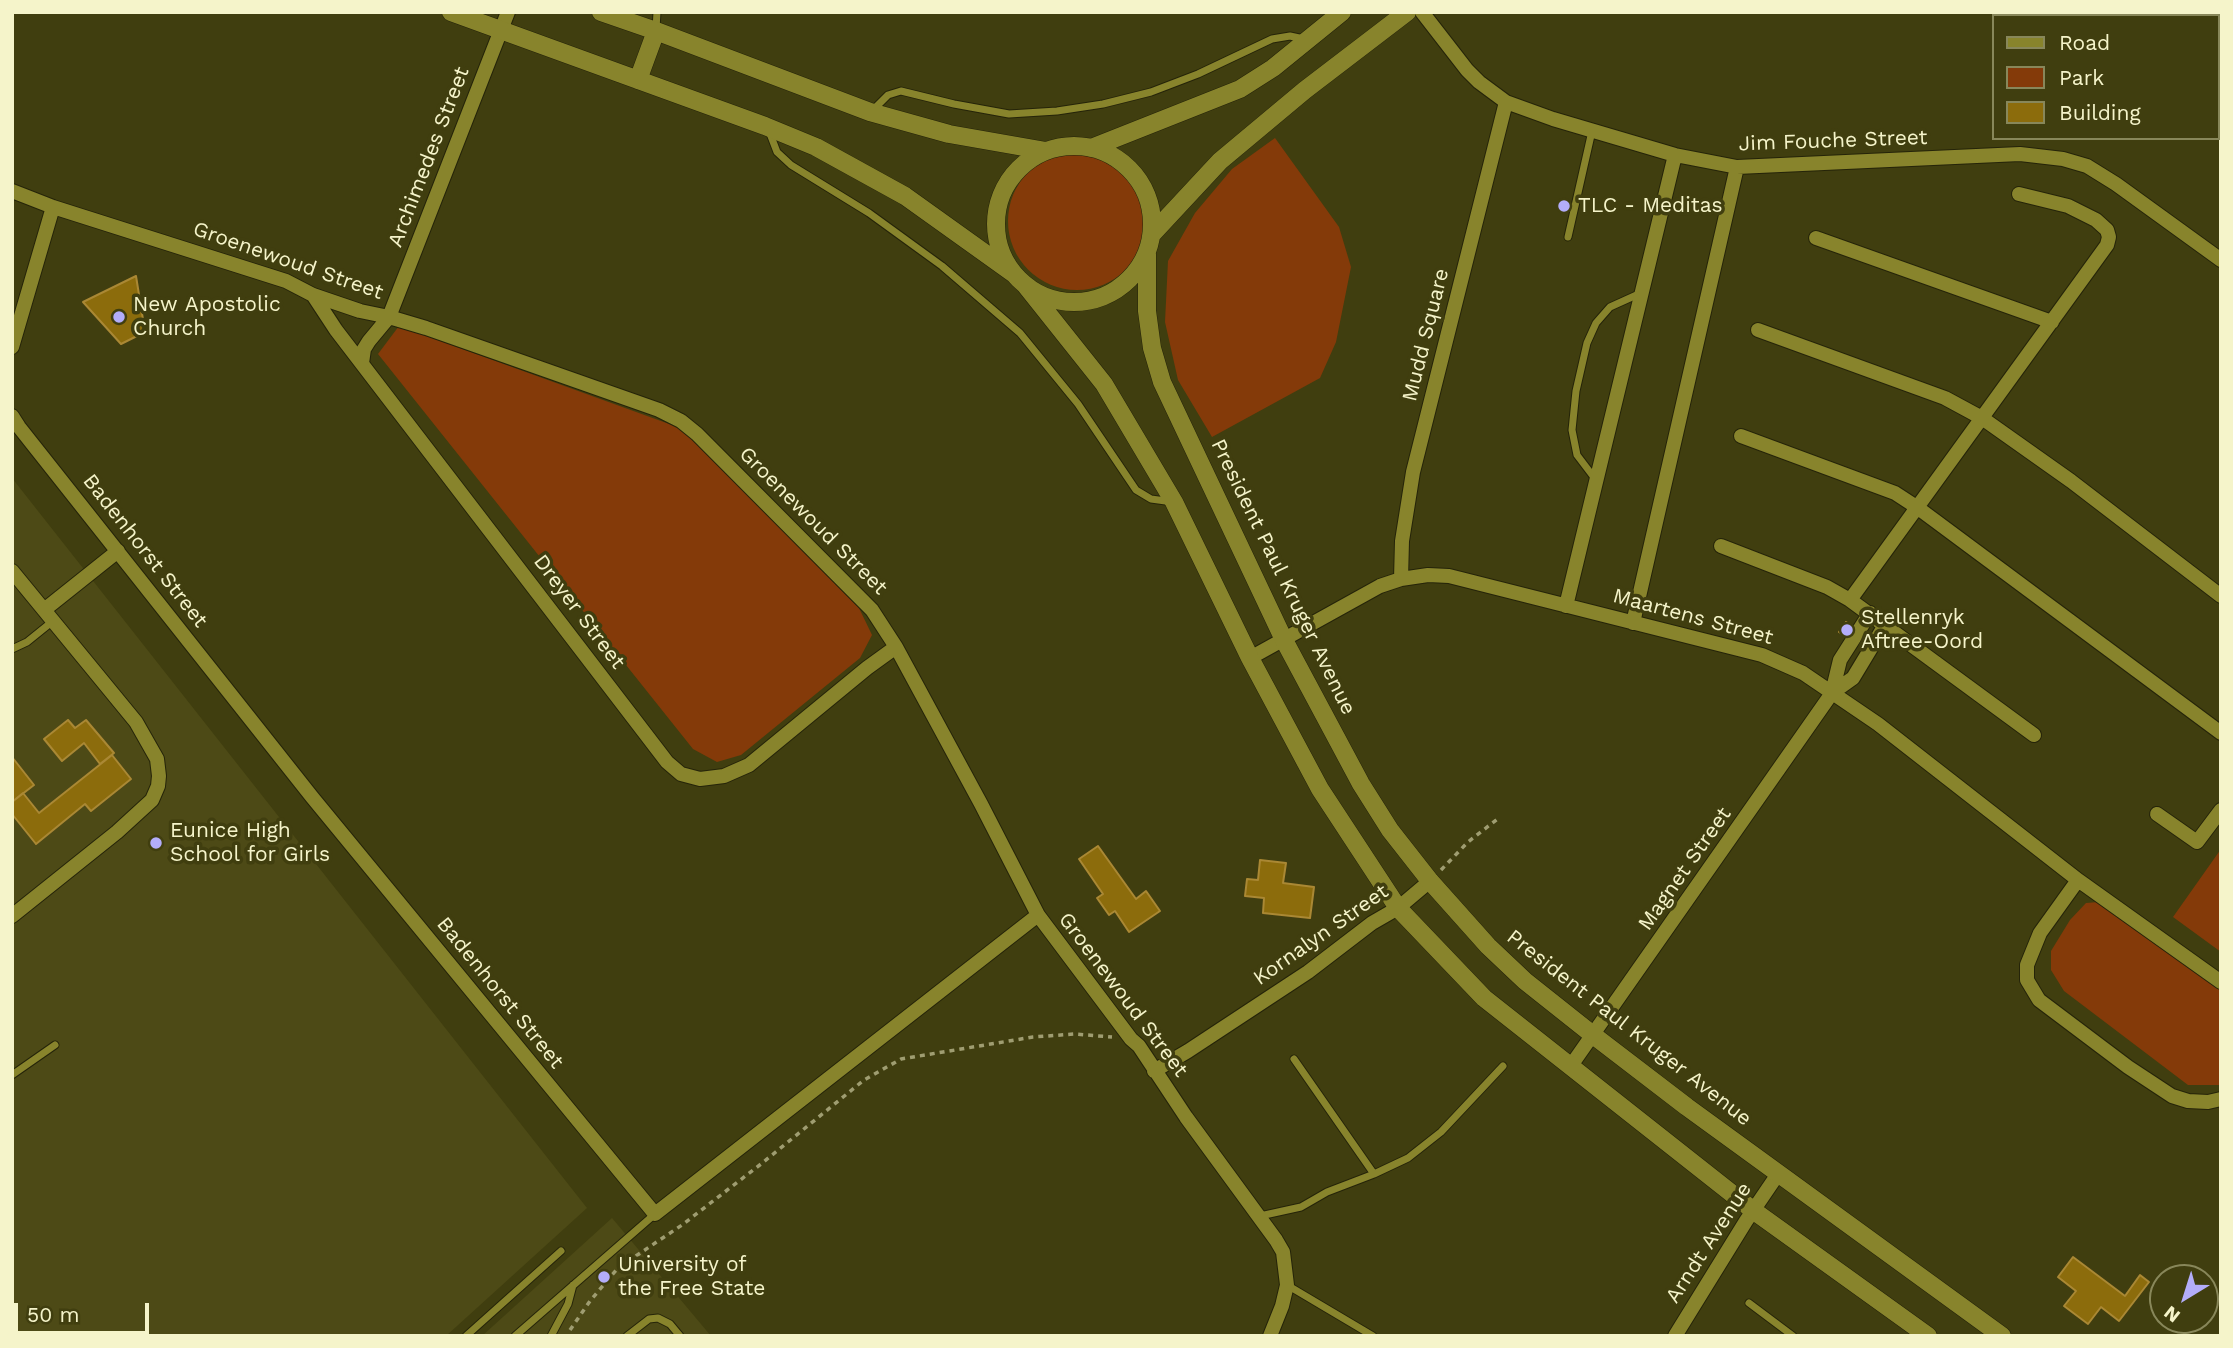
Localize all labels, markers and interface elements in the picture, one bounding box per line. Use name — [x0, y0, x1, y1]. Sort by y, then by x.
legend — [1992, 14, 2219, 140]
text: Road — [2059, 30, 2110, 55]
street label: Archimedes Street — [383, 63, 475, 251]
text: Park — [2059, 65, 2104, 90]
text: Building — [2059, 100, 2141, 125]
street label: Jim Fouche Street — [1738, 125, 1928, 157]
place label: TLC - Meditas — [1578, 193, 1723, 219]
marker: TLC - Meditas — [1556, 198, 1572, 214]
street label: Groenewoud Street — [190, 217, 386, 305]
street label: Mudd Square — [1397, 266, 1455, 404]
place label: New Apostolic Church — [133, 292, 281, 342]
marker: New Apostolic Church — [111, 309, 127, 325]
street label: President Paul Kruger Avenue — [1205, 435, 1361, 719]
street label: Groenewoud Street — [734, 442, 892, 600]
street label: Badenhorst Street — [77, 469, 213, 633]
street label: Dreyer Street — [528, 550, 630, 674]
street label: Maartens Street — [1610, 583, 1776, 651]
place label: Stellenryk Aftree-Oord — [1861, 605, 1983, 655]
marker: Stellenryk Aftree-Oord — [1839, 622, 1855, 638]
street label: Magnet Street — [1633, 802, 1737, 936]
place label: Eunice High School for Girls — [170, 818, 330, 868]
marker: Eunice High School for Girls — [148, 835, 164, 851]
street label: Kornalyn Street — [1249, 879, 1393, 991]
street label: Groenewoud Street — [1053, 908, 1193, 1082]
street label: Badenhorst Street — [431, 912, 569, 1074]
street label: President Paul Kruger Avenue — [1502, 925, 1756, 1131]
street label: Arndt Avenue — [1661, 1178, 1757, 1308]
place label: University of the Free State — [618, 1252, 765, 1302]
north arrow — [2149, 1264, 2219, 1334]
marker: University of the Free State — [596, 1269, 612, 1285]
scale bar — [18, 1288, 152, 1332]
text: N — [2159, 1301, 2185, 1328]
text: 50 m — [27, 1302, 79, 1327]

